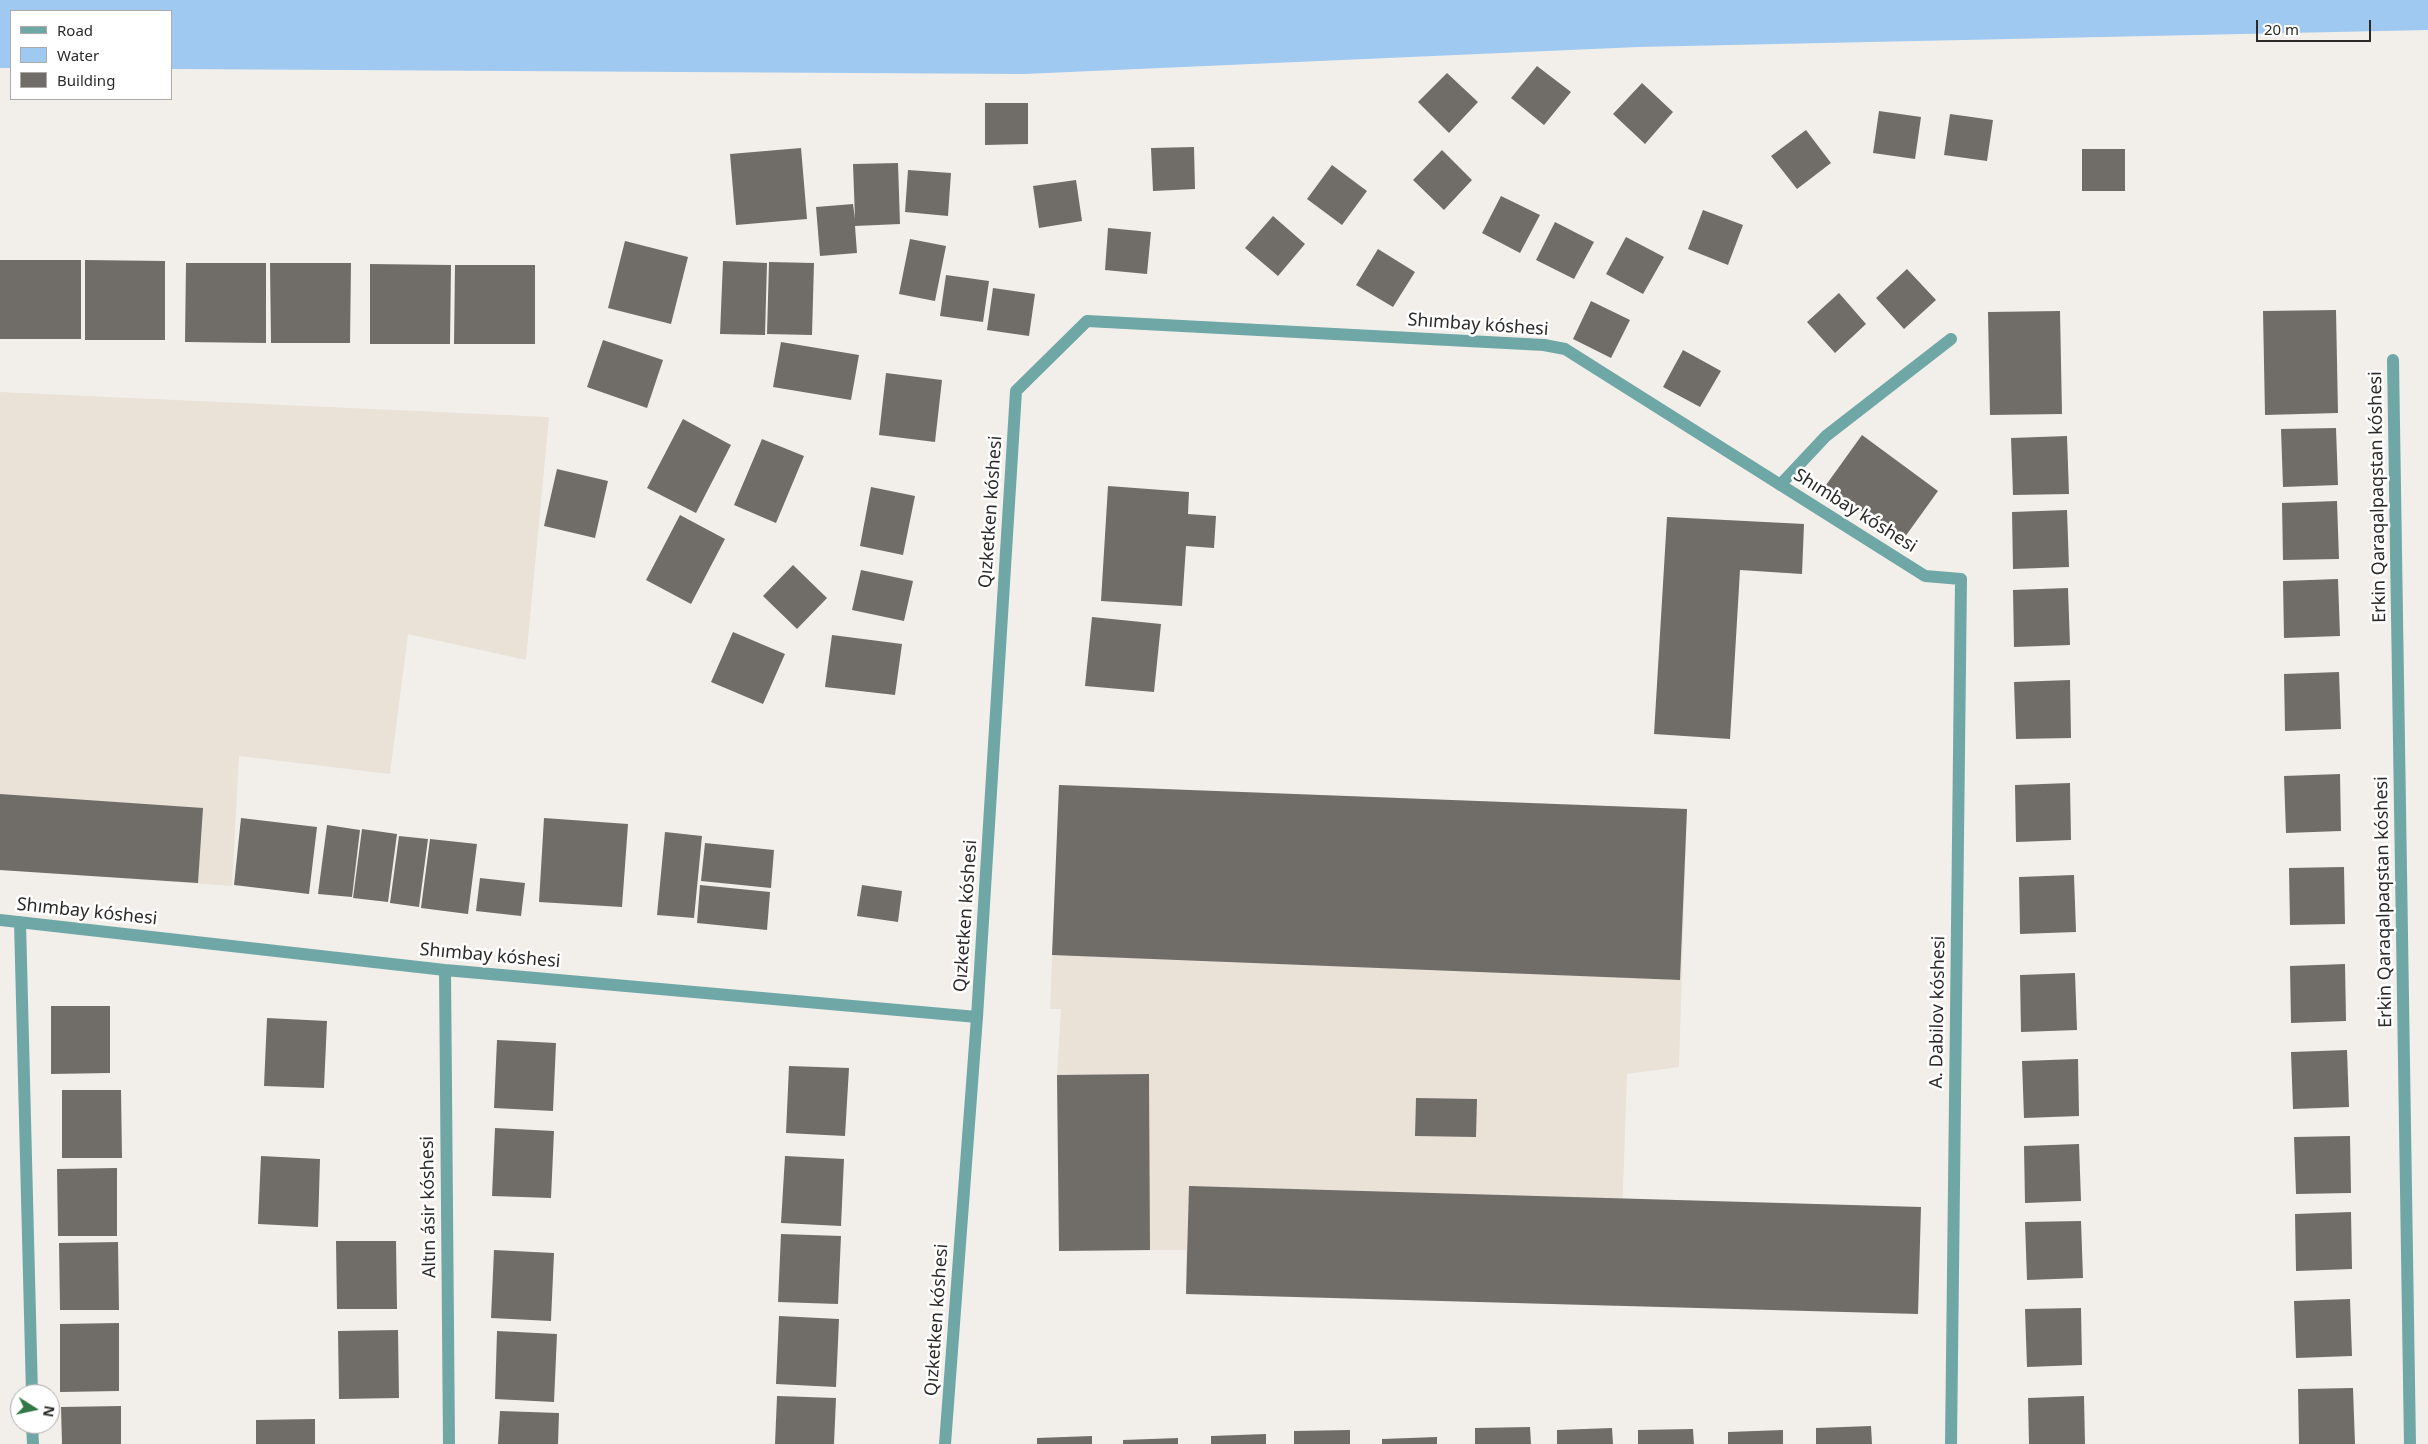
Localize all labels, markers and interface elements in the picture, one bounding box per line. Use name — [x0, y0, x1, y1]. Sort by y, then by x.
legend — [10, 10, 172, 100]
scale bar — [2258, 10, 2373, 42]
text: 20 m — [2264, 19, 2299, 39]
text: Road — [57, 20, 93, 40]
text: Water — [57, 45, 99, 65]
text: Building — [57, 70, 115, 90]
street label: Shımbay kóshesi — [1407, 309, 1549, 341]
street label: Erkin Qaraqalpaqstan kóshesi — [2365, 371, 2391, 623]
street label: Qızketken kóshesi — [975, 435, 1007, 589]
street label: Shımbay kóshesi — [1789, 464, 1921, 558]
street label: Erkin Qaraqalpaqstan kóshesi — [2371, 776, 2397, 1028]
street label: Qızketken kóshesi — [950, 839, 982, 993]
street label: Shımbay kóshesi — [16, 894, 158, 930]
street label: A. Dabilov kóshesi — [1926, 936, 1950, 1088]
street label: Shımbay kóshesi — [419, 939, 561, 973]
street label: Altın ásir kóshesi — [417, 1136, 441, 1278]
street label: Qızketken kóshesi — [921, 1243, 953, 1397]
north arrow — [10, 1384, 60, 1434]
text: N — [39, 1404, 60, 1419]

